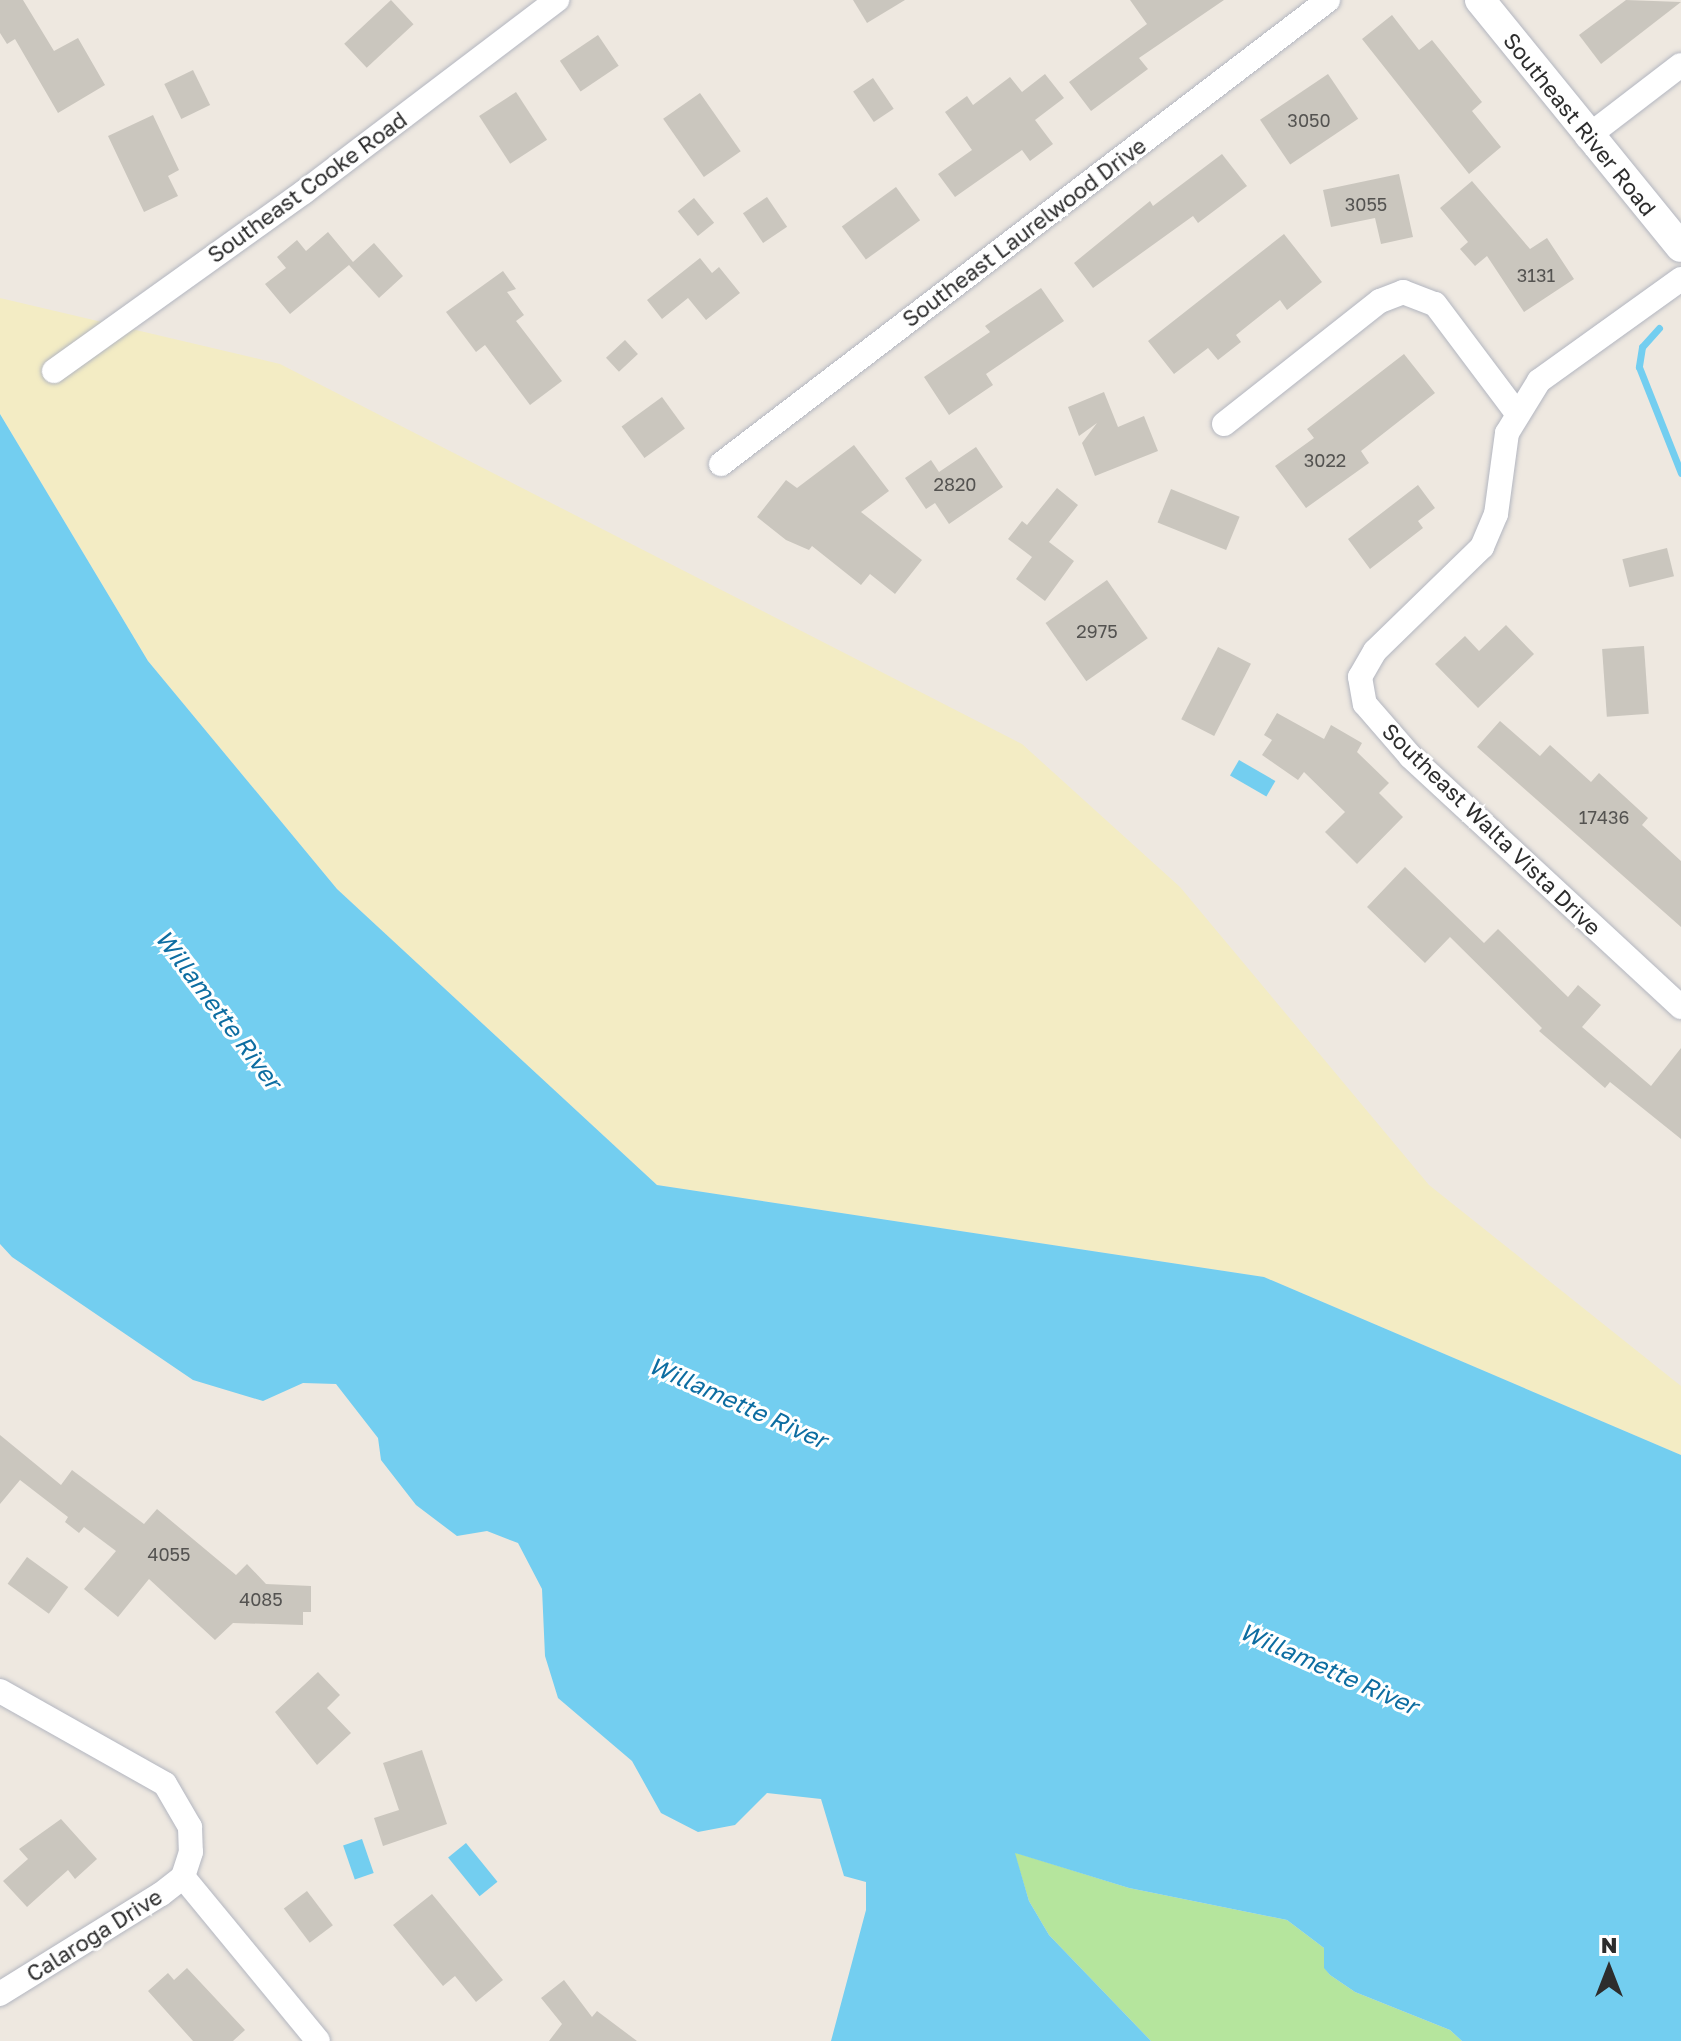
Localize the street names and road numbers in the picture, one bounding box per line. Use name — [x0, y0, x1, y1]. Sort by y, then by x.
street label: Southeast River Road — [1498, 27, 1662, 221]
street label: Southeast Cooke Road — [202, 106, 412, 268]
street label: Southeast Laurelwood Drive — [897, 132, 1151, 332]
street label: Southeast Walta Vista Drive — [1377, 718, 1607, 940]
street label: Calaroga Drive — [22, 1883, 166, 1987]

